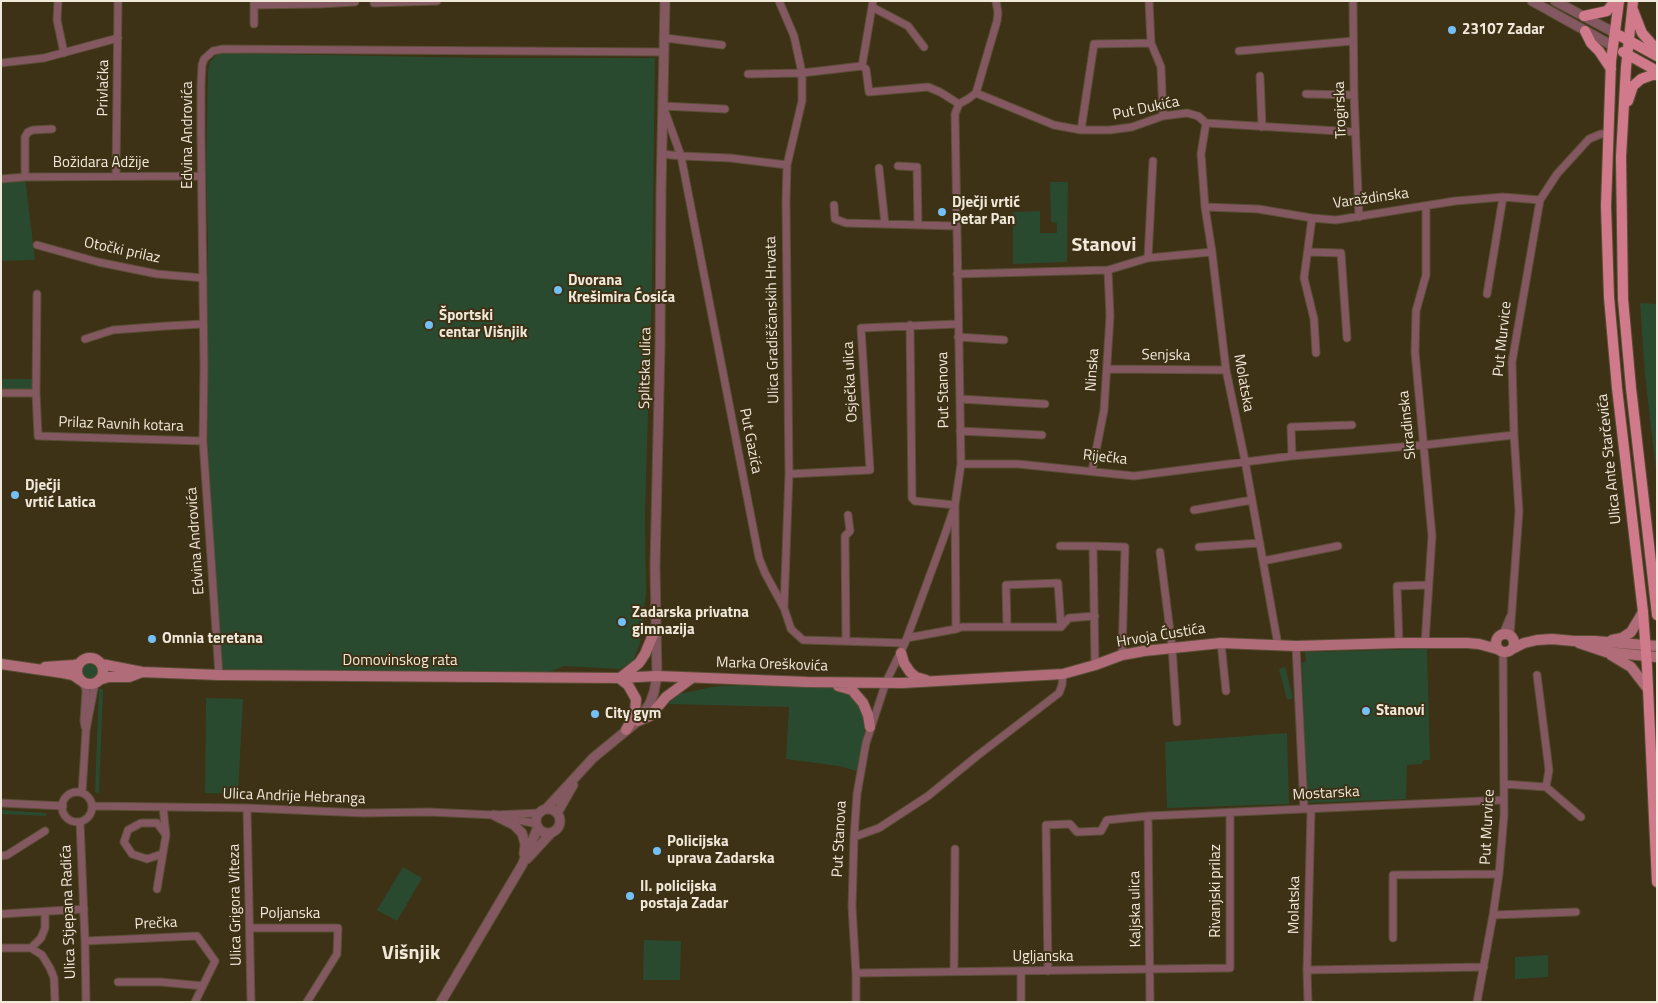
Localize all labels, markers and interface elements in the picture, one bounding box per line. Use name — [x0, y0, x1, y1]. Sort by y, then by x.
place label: 23107 Zadar — [1462, 21, 1544, 39]
marker: 23107 Zadar — [1446, 24, 1458, 36]
street label: Privlačka — [95, 59, 113, 117]
street label: Edvina Androvića — [179, 81, 197, 189]
street label: Trogirska — [1331, 81, 1351, 139]
street label: Put Dukića — [1111, 93, 1181, 125]
street label: Božidara Adžije — [53, 154, 149, 172]
street label: Varaždinska — [1332, 185, 1410, 213]
place label: Dječji vrtić Petar Pan — [952, 194, 1020, 229]
marker: Dječji vrtić Petar Pan — [936, 206, 948, 218]
street label: Otočki prilaz — [82, 234, 162, 268]
district label: Stanovi — [1072, 234, 1136, 258]
street label: Ulica Gradiščanskih Hrvata — [763, 236, 783, 404]
place label: Dvorana Krešimira Ćosića — [568, 272, 675, 307]
marker: Dvorana Krešimira Ćosića — [552, 284, 564, 296]
street label: Put Murvice — [1490, 300, 1516, 378]
place label: Športski centar Višnjik — [439, 307, 527, 342]
marker: Športski centar Višnjik — [423, 319, 435, 331]
street label: Splitska ulica — [636, 327, 656, 409]
street label: Osječka ulica — [840, 341, 862, 423]
street label: Senjska — [1142, 347, 1190, 365]
street label: Ninska — [1083, 348, 1103, 392]
street label: Put Stanova — [934, 352, 954, 428]
street label: Molatska — [1229, 353, 1257, 413]
street label: Skradinska — [1395, 390, 1421, 460]
street label: Ulica Ante Starčevića — [1594, 393, 1626, 525]
street label: Put Gazića — [735, 407, 765, 475]
street label: Prilaz Ravnih kotara — [58, 414, 184, 436]
street label: Riječka — [1082, 447, 1128, 469]
place label: Dječji vrtić Latica — [25, 477, 96, 512]
street label: Edvina Androvića — [183, 487, 209, 595]
marker: Dječji vrtić Latica — [9, 489, 21, 501]
place label: Zadarska privatna gimnazija — [632, 604, 749, 639]
marker: Zadarska privatna gimnazija — [616, 616, 628, 628]
street label: Hrvoja Ćustića — [1115, 620, 1207, 652]
place label: Omnia teretana — [162, 630, 263, 648]
marker: Omnia teretana — [146, 633, 158, 645]
street label: Domovinskog rata — [343, 652, 457, 670]
street label: Marka Oreškovića — [716, 654, 828, 676]
place label: Stanovi — [1376, 702, 1425, 720]
place label: City gym — [605, 705, 661, 723]
marker: Stanovi — [1360, 705, 1372, 717]
marker: City gym — [589, 708, 601, 720]
street label: Mostarska — [1292, 783, 1360, 805]
street label: Ulica Andrije Hebranga — [222, 786, 366, 808]
street label: Put Murvice — [1477, 789, 1499, 865]
street label: Put Stanova — [829, 800, 851, 878]
place label: Policijska uprava Zadarska — [667, 833, 775, 868]
street label: Ulica Grigora Viteza — [226, 844, 246, 966]
street label: Rivanjski prilaz — [1207, 844, 1225, 938]
street label: Ulica Stjepana Radića — [58, 845, 80, 979]
marker: Policijska uprava Zadarska — [651, 845, 663, 857]
street label: Kaljska ulica — [1126, 871, 1146, 947]
street label: Molatska — [1285, 876, 1305, 934]
place label: II. policijska postaja Zadar — [640, 878, 728, 913]
marker: II. policijska postaja Zadar — [624, 890, 636, 902]
street label: Poljanska — [260, 905, 320, 923]
street label: Prečka — [134, 914, 178, 934]
district label: Višnjik — [382, 942, 440, 966]
street label: Ugljanska — [1012, 948, 1074, 966]

